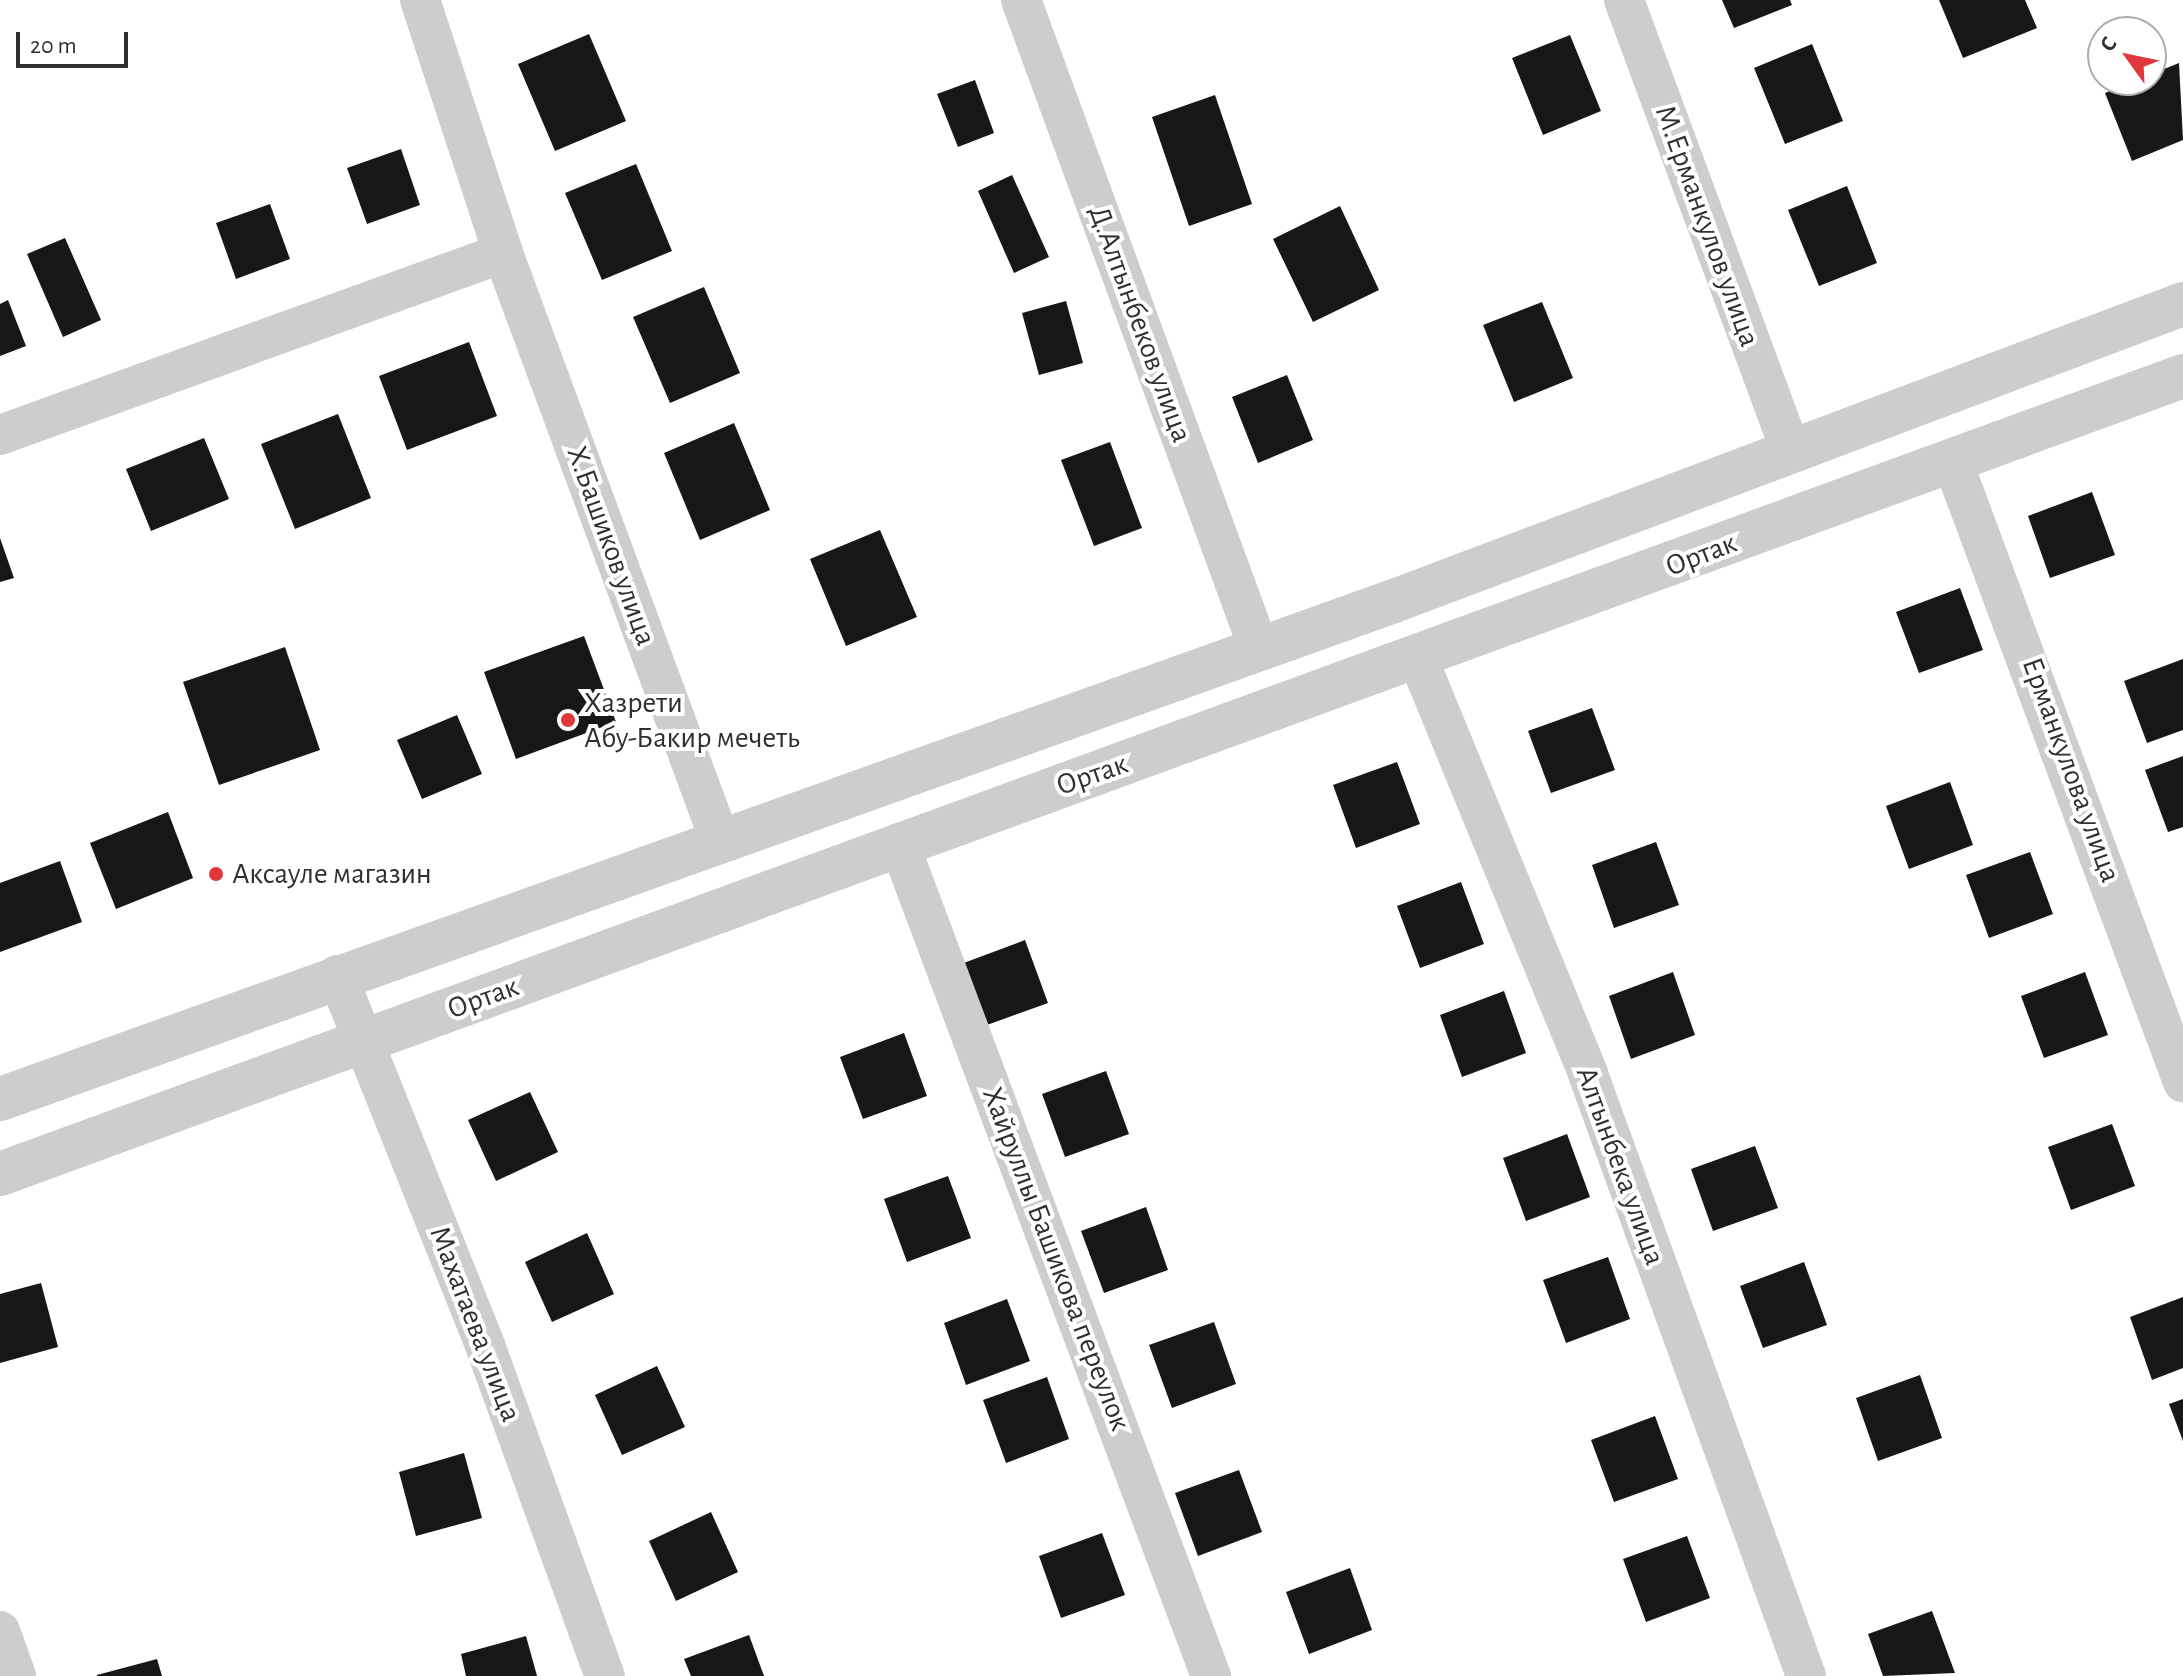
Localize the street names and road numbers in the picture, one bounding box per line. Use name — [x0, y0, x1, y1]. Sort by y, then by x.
street label: М.Ерманкулов улица — [1647, 100, 1767, 352]
street label: Д.Алтынбеков улица — [1080, 201, 1200, 447]
street label: Х.Башиков улица — [558, 441, 664, 651]
street label: Ортак — [1660, 525, 1742, 585]
street label: Ерманкулова улица — [2014, 653, 2128, 887]
street label: Ортак — [1052, 746, 1132, 804]
street label: Ортак — [442, 969, 524, 1027]
street label: Алтынбека улица — [1567, 1062, 1673, 1270]
street label: Хайруллы Башикова переулок — [974, 1082, 1138, 1436]
street label: Махатаева улица — [421, 1221, 529, 1427]

